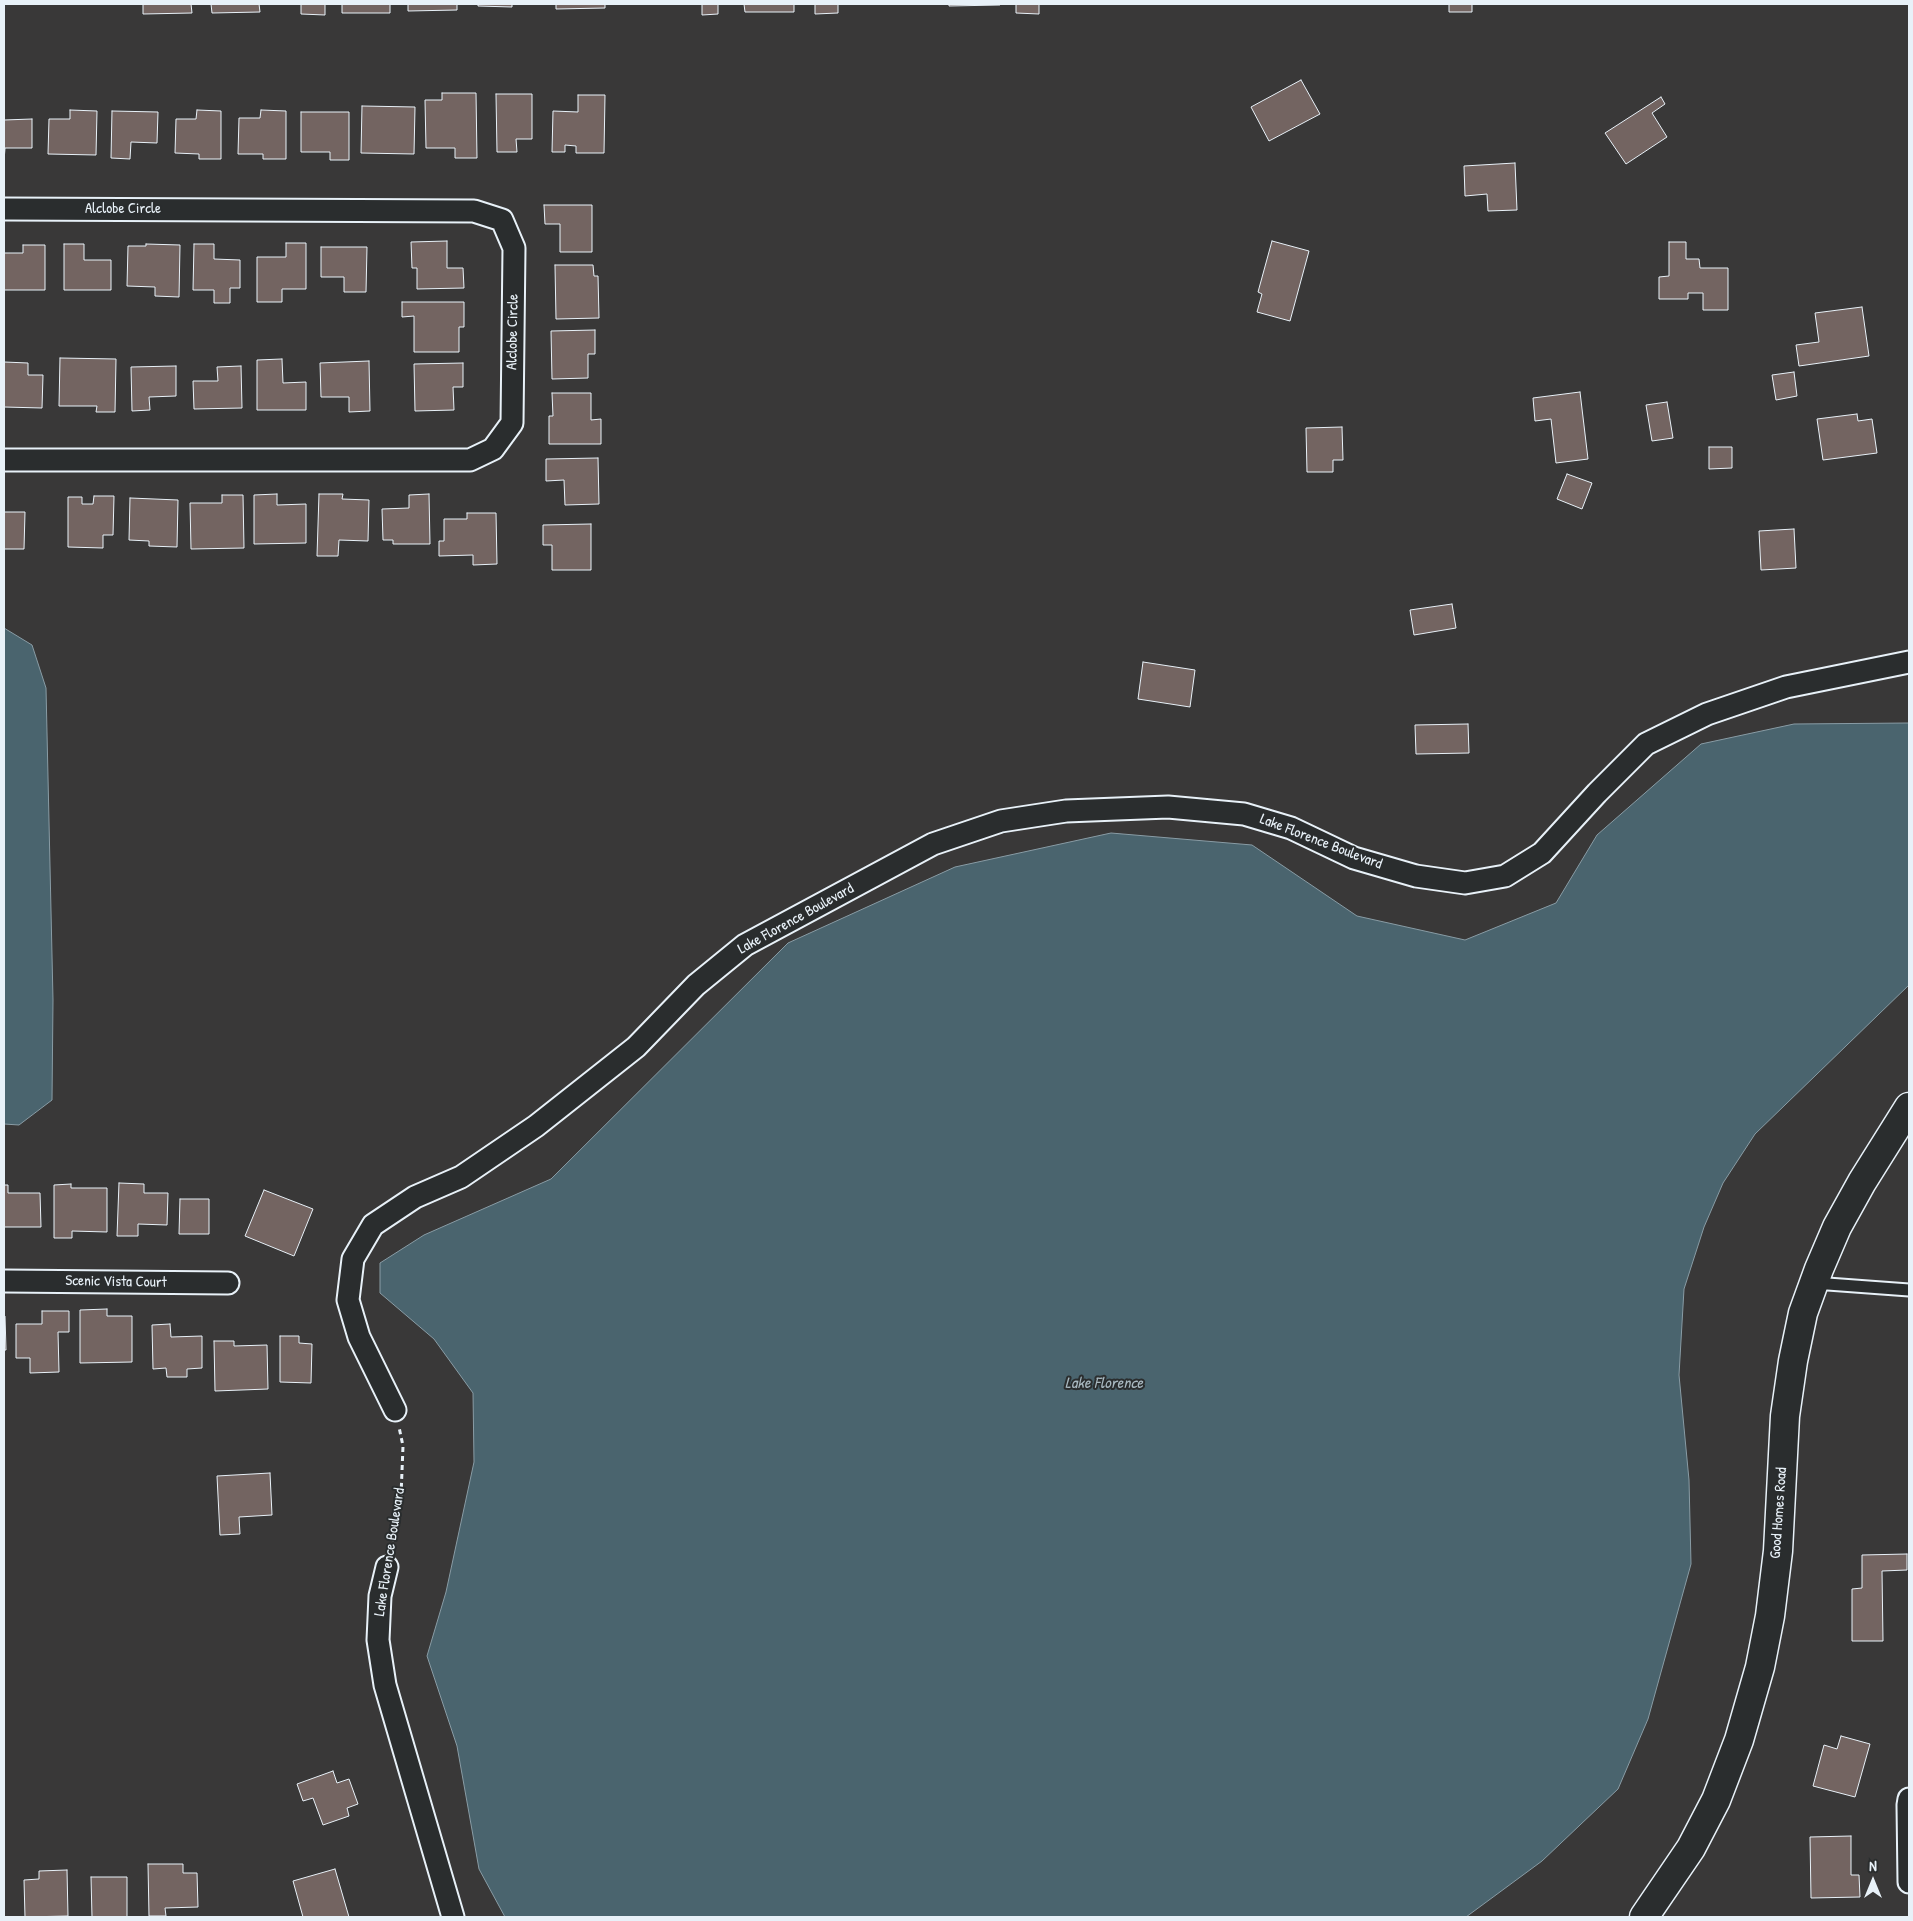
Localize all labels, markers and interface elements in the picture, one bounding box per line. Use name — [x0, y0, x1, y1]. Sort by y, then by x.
street label: Alclobe Circle — [85, 200, 161, 218]
street label: Alclobe Circle — [503, 294, 523, 370]
street label: Lake Florence Boulevard — [1257, 810, 1385, 874]
street label: Lake Florence Boulevard — [735, 880, 857, 958]
street label: Scenic Vista Court — [65, 1272, 167, 1292]
water label: Lake Florence — [1065, 1374, 1143, 1394]
street label: Good Homes Road — [1767, 1467, 1791, 1559]
street label: Lake Florence Boulevard — [371, 1487, 409, 1617]
north arrow — [1848, 1856, 1898, 1906]
text: N — [1869, 1856, 1877, 1875]

